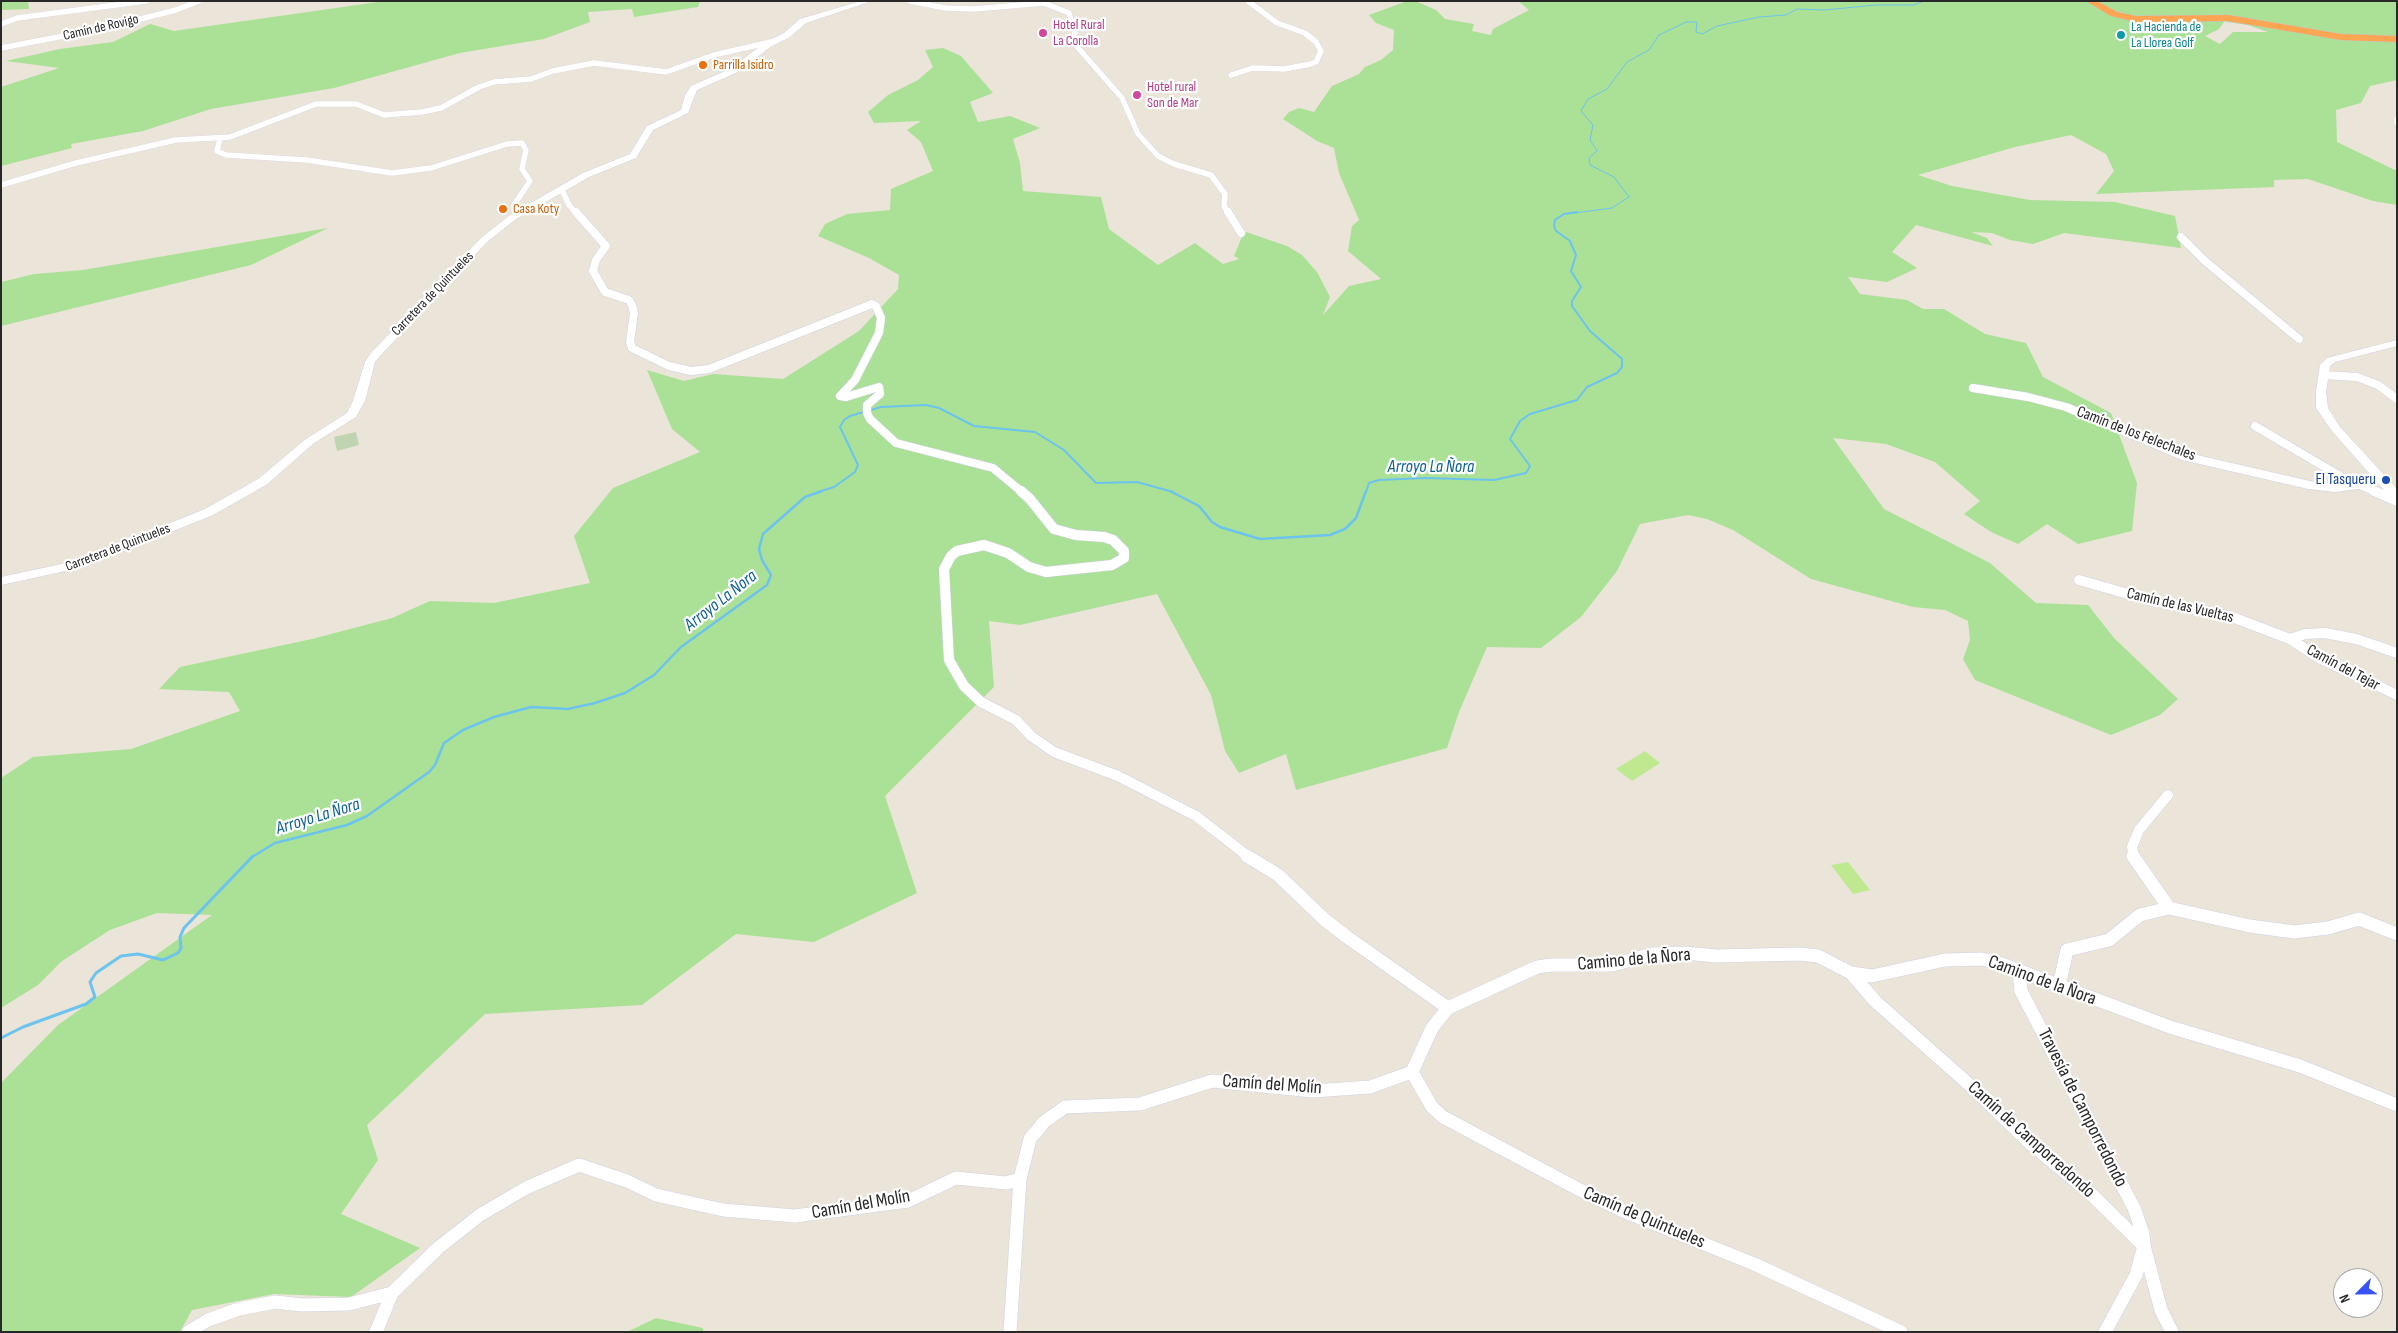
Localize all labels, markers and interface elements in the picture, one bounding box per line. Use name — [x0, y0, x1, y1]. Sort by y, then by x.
street label: Camín de Rovigo — [62, 11, 140, 45]
place label: Hotel Rural La Corolla — [1053, 17, 1105, 49]
place label: La Hacienda de La Llorea Golf — [2131, 19, 2201, 52]
marker: Hotel Rural La Corolla — [1037, 27, 1049, 39]
marker: La Hacienda de La Llorea Golf — [2115, 29, 2127, 41]
place label: Parrilla Isidro — [713, 57, 773, 73]
marker: Parrilla Isidro — [697, 59, 709, 71]
place label: Hotel rural Son de Mar — [1147, 79, 1198, 111]
marker: Hotel rural Son de Mar — [1131, 89, 1143, 101]
place label: Casa Koty — [513, 201, 559, 217]
marker: Casa Koty — [497, 203, 509, 215]
street label: Carretera de Quintueles — [389, 248, 477, 340]
street label: Camín de los Felechales — [2074, 402, 2198, 466]
water label: Arroyo La Ñora — [1388, 456, 1474, 478]
place label: El Tasqueru — [2315, 470, 2376, 490]
marker: El Tasqueru — [2380, 474, 2392, 486]
street label: Carretera de Quintueles — [63, 520, 173, 576]
water label: Arroyo La Ñora — [680, 566, 762, 636]
street label: Camín de las Vueltas — [2125, 584, 2235, 628]
street label: Camín del Tejar — [2303, 641, 2383, 695]
water label: Arroyo La Ñora — [273, 794, 363, 840]
street label: Camino de la Ñora — [1576, 944, 1692, 976]
street label: Camino de la Ñora — [1985, 951, 2099, 1011]
street label: Travesía de Camporredondo — [2032, 1025, 2132, 1191]
street label: Camín del Molín — [1222, 1070, 1322, 1100]
street label: Camín de Camporredondo — [1963, 1077, 2099, 1203]
street label: Camín de Quintueles — [1580, 1182, 1708, 1254]
street label: Camín del Molín — [810, 1185, 912, 1225]
north arrow — [2333, 1268, 2383, 1318]
text: N — [2335, 1292, 2354, 1305]

